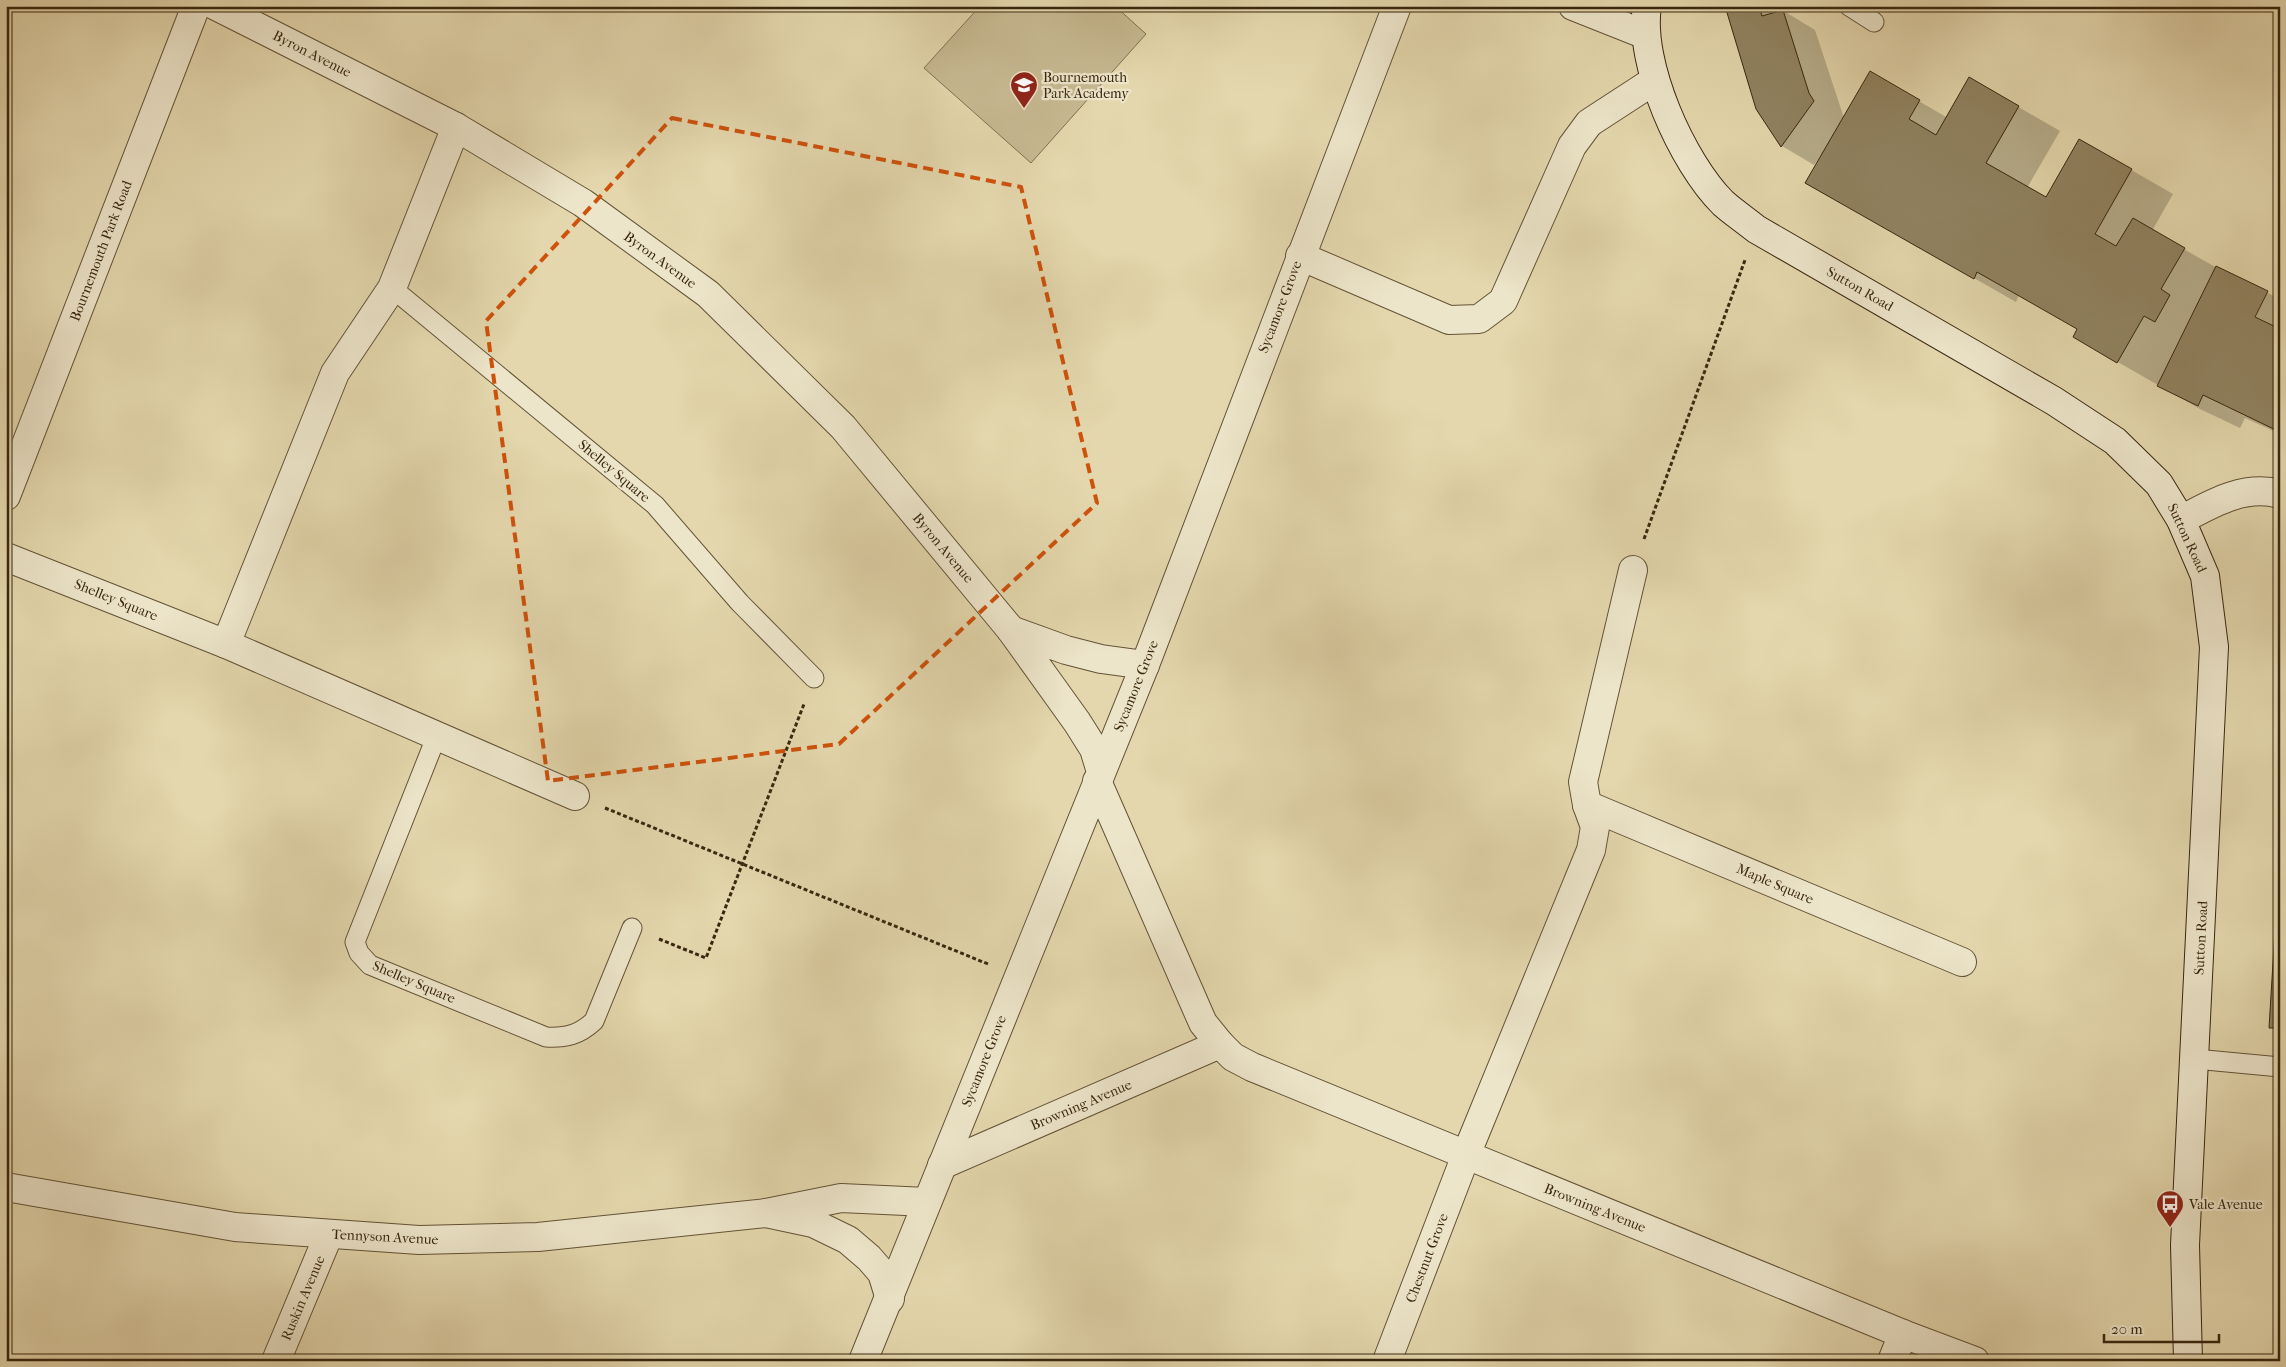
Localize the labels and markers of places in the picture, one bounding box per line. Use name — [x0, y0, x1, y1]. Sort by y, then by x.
place label: Bournemouth Park Academy — [1043, 69, 1129, 102]
school or university icon: Bournemouth Park Academy — [1009, 70, 1039, 109]
bus stop icon: Vale Avenue — [2155, 1189, 2185, 1228]
place label: Vale Avenue — [2188, 1196, 2263, 1213]

